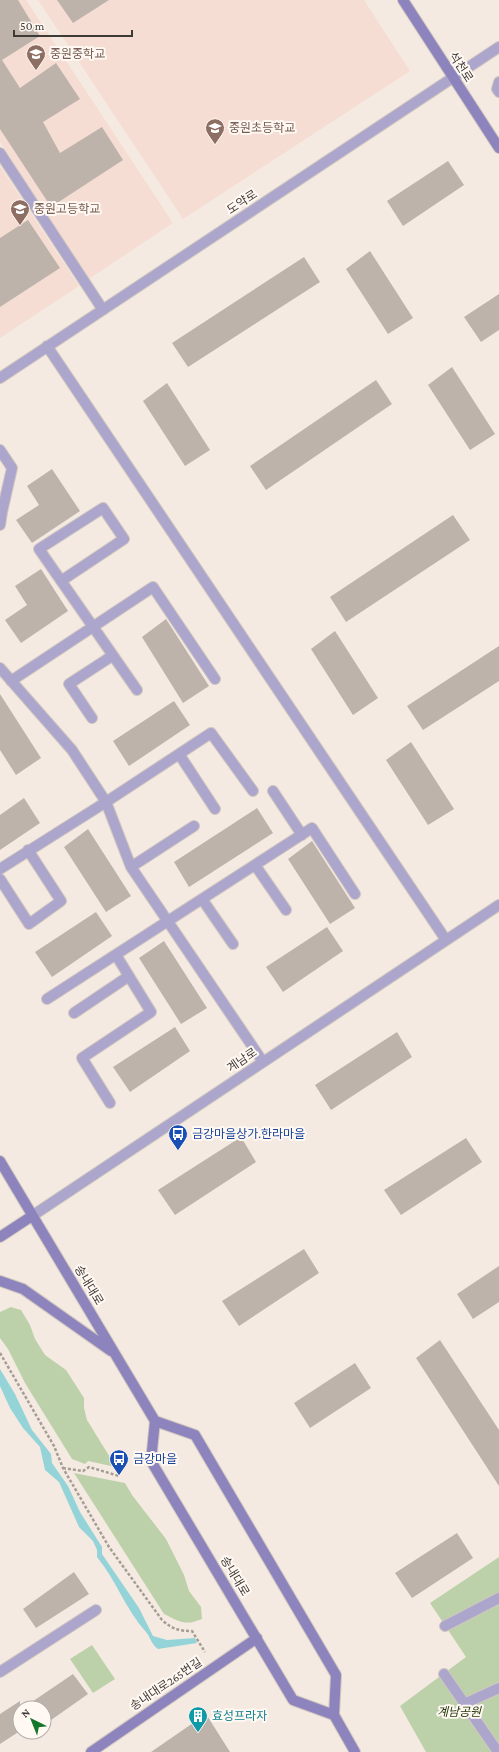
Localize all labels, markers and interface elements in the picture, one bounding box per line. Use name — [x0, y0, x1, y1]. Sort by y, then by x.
scale bar — [14, 12, 132, 38]
text: 50 m — [20, 19, 45, 33]
school or university icon: 중원중학교 — [25, 43, 47, 71]
place label: 중원중학교 — [50, 47, 105, 61]
street label: 석천로 — [446, 49, 476, 85]
school or university icon: 중원초등학교 — [204, 117, 226, 145]
place label: 중원초등학교 — [229, 121, 295, 135]
street label: 도약로 — [224, 187, 260, 217]
school or university icon: 중원고등학교 — [9, 198, 31, 226]
place label: 중원고등학교 — [34, 202, 100, 216]
street label: 계남로 — [224, 1045, 260, 1075]
bus stop icon: 금강마을상가.한라마을 — [167, 1123, 189, 1151]
place label: 금강마을상가.한라마을 — [192, 1127, 305, 1141]
street label: 송내대로 — [72, 1262, 106, 1308]
bus stop icon: 금강마을 — [108, 1448, 130, 1476]
place label: 금강마을 — [133, 1452, 177, 1466]
street label: 송내대로 — [218, 1553, 252, 1599]
street label: 송내대로265번길 — [127, 1655, 205, 1713]
north arrow — [12, 1700, 52, 1740]
text: N — [18, 1705, 32, 1720]
building icon: 효성프라자 — [187, 1705, 209, 1733]
park label: 계남공원 — [437, 1705, 482, 1719]
place label: 효성프라자 — [212, 1709, 267, 1723]

